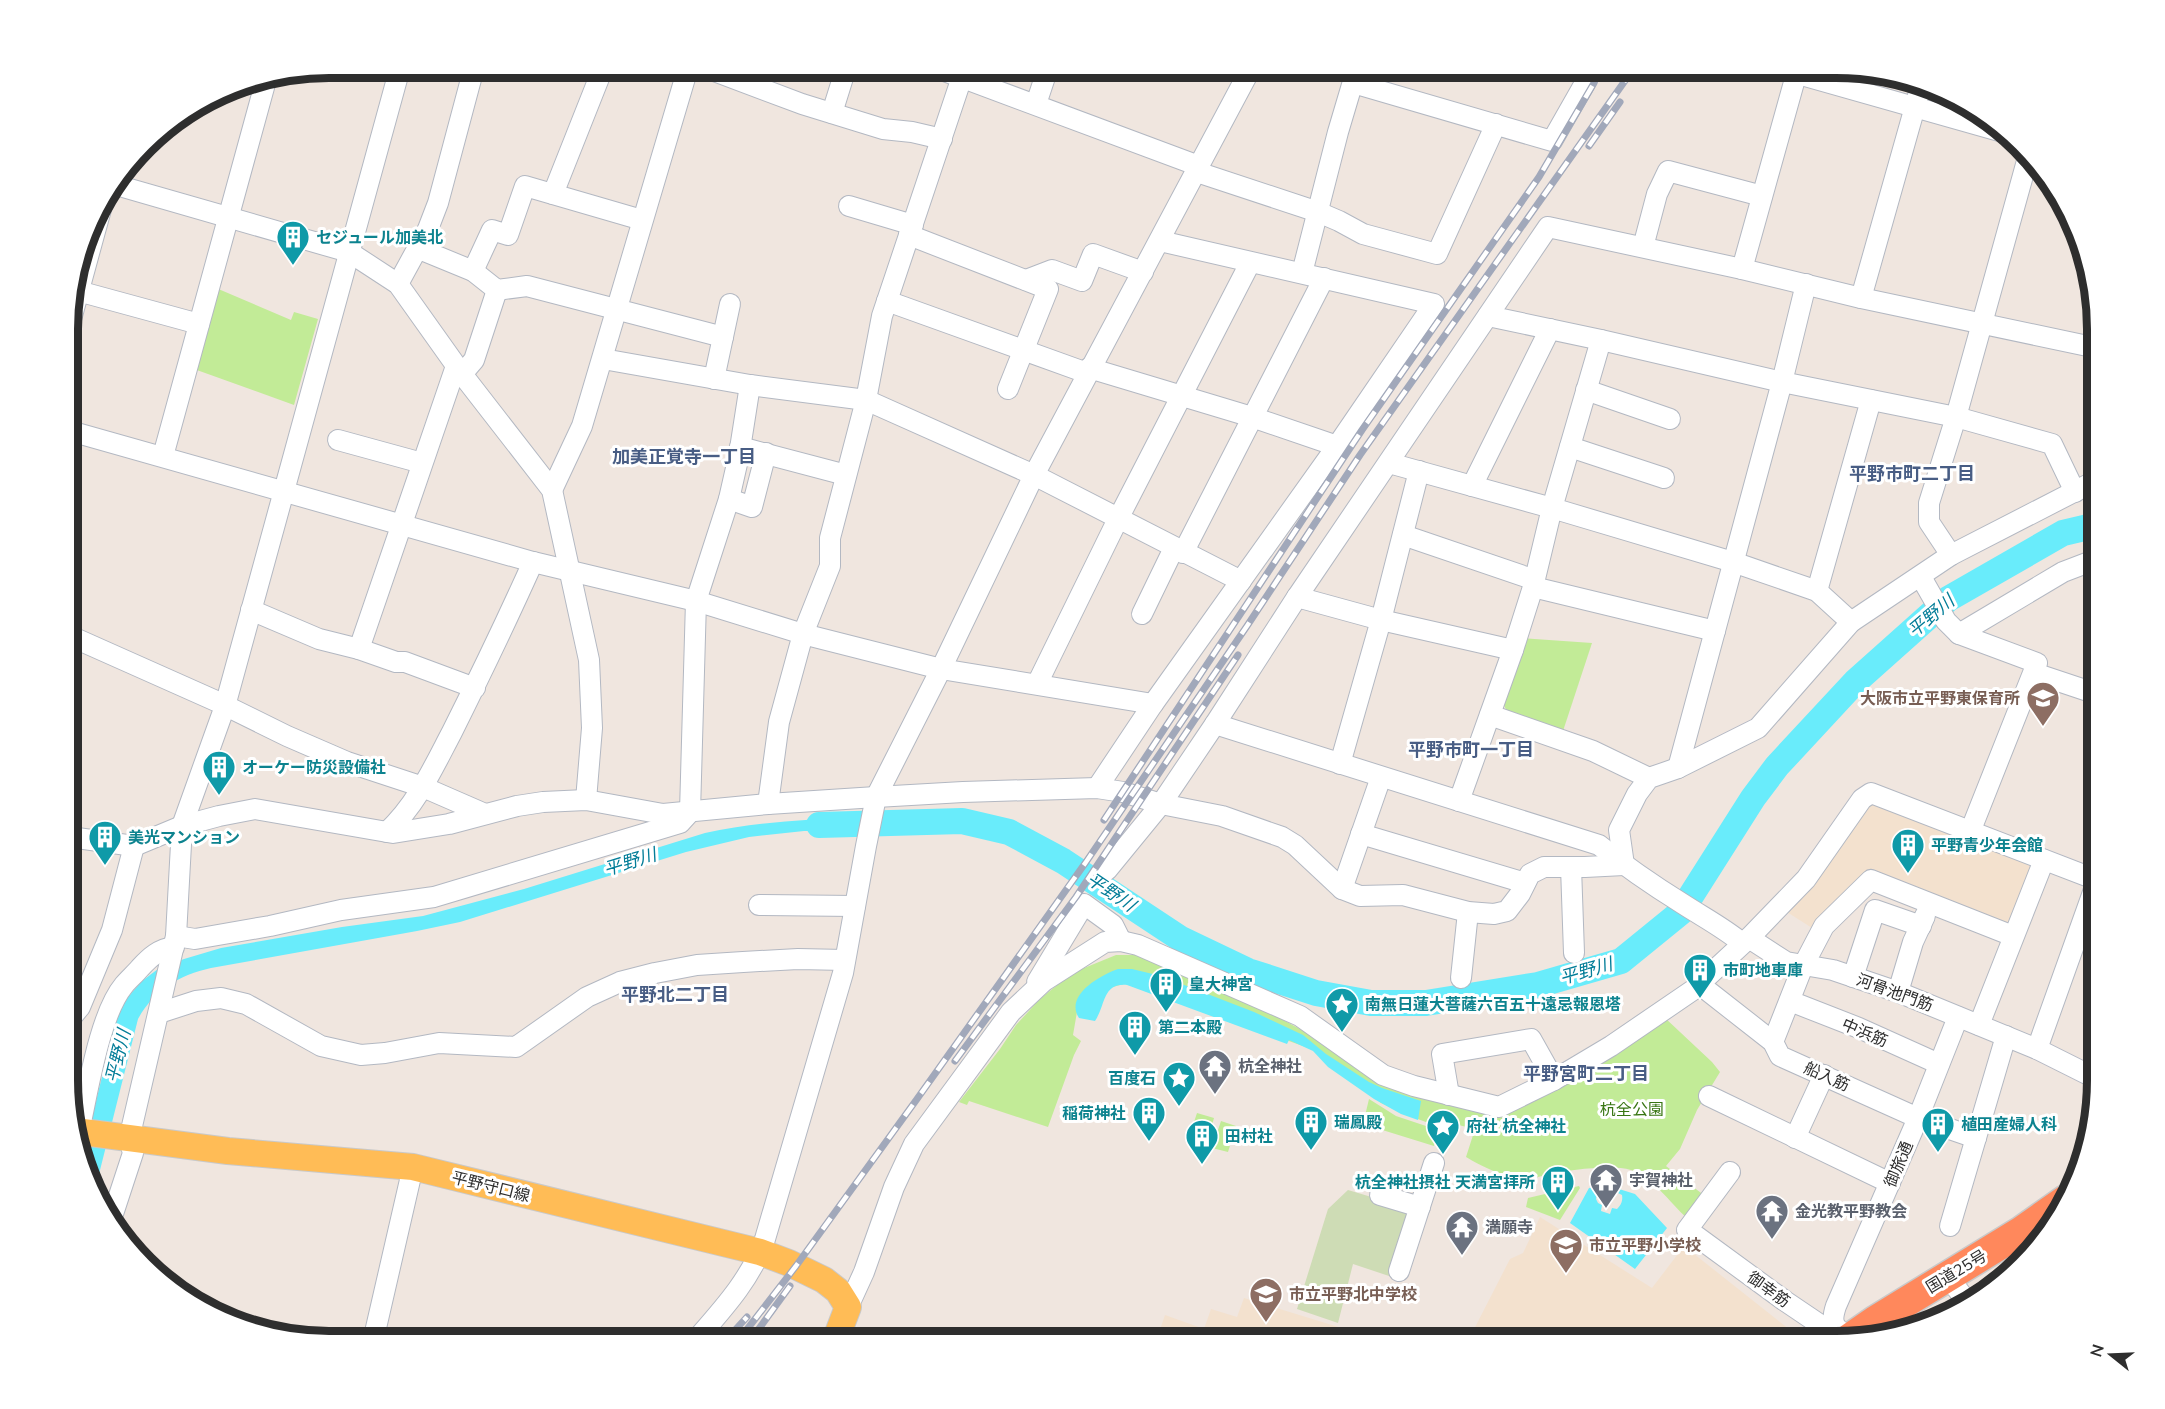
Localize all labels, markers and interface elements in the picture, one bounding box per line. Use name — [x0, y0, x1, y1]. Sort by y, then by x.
building icon: セジュール加美北 — [275, 219, 311, 266]
place label: セジュール加美北 — [316, 227, 443, 249]
district label: 加美正覚寺一丁目 — [612, 445, 756, 469]
district label: 平野市町二丁目 — [1849, 462, 1975, 486]
water label: 平野川 — [1903, 588, 1961, 643]
school or university icon: 大阪市立平野東保育所 — [2025, 680, 2061, 727]
place label: 大阪市立平野東保育所 — [1860, 688, 2020, 710]
district label: 平野市町一丁目 — [1408, 738, 1534, 762]
building icon: オーケー防災設備社 — [201, 749, 237, 796]
place label: オーケー防災設備社 — [242, 757, 386, 779]
building icon: 美光マンション — [87, 819, 123, 866]
place label: 美光マンション — [128, 827, 240, 849]
building icon: 平野青少年会館 — [1890, 827, 1926, 874]
place label: 平野青少年会館 — [1931, 835, 2043, 857]
water label: 平野川 — [601, 842, 661, 881]
water label: 平野川 — [1082, 867, 1142, 918]
water label: 平野川 — [1557, 951, 1617, 990]
building icon: 市町地車庫 — [1682, 952, 1718, 999]
place label: 市町地車庫 — [1723, 960, 1803, 982]
building icon: 皇大神宮 — [1148, 966, 1184, 1013]
street label: 河骨池門筋 — [1853, 969, 1936, 1017]
place label: 皇大神宮 — [1189, 974, 1253, 996]
district label: 平野北二丁目 — [621, 983, 729, 1007]
place icon: 南無日蓮大菩薩六百五十遠忌報恩塔 — [1324, 986, 1360, 1033]
place label: 南無日蓮大菩薩六百五十遠忌報恩塔 — [1365, 994, 1621, 1016]
building icon: 第二本殿 — [1117, 1009, 1153, 1056]
street label: 中浜筋 — [1838, 1013, 1891, 1052]
place label: 第二本殿 — [1158, 1017, 1222, 1039]
water label: 平野川 — [100, 1025, 137, 1085]
temple icon: 杭全神社 — [1197, 1048, 1233, 1095]
place label: 杭全神社 — [1238, 1056, 1302, 1078]
street label: 船入筋 — [1800, 1057, 1853, 1097]
place icon: 百度石 — [1161, 1060, 1197, 1107]
district label: 平野宮町二丁目 — [1523, 1062, 1649, 1086]
place label: 百度石 — [1108, 1068, 1156, 1090]
building icon: 稲荷神社 — [1131, 1095, 1167, 1142]
park label: 杭全公園 — [1600, 1099, 1664, 1121]
place label: 稲荷神社 — [1062, 1103, 1126, 1125]
building icon: 瑞鳳殿 — [1293, 1104, 1329, 1151]
building icon: 植田産婦人科 — [1920, 1106, 1956, 1153]
place icon: 府社 杭全神社 — [1425, 1108, 1461, 1155]
place label: 瑞鳳殿 — [1334, 1112, 1382, 1134]
place label: 植田産婦人科 — [1961, 1114, 2057, 1136]
place label: 府社 杭全神社 — [1466, 1116, 1566, 1138]
building icon: 田村社 — [1184, 1118, 1220, 1165]
place label: 田村社 — [1225, 1126, 1273, 1148]
street label: 御旅通 — [1879, 1138, 1918, 1191]
temple icon: 宇賀神社 — [1588, 1162, 1624, 1209]
building icon: 杭全神社摂社 天満宮拝所 — [1540, 1164, 1576, 1211]
street label: 平野守口線 — [449, 1167, 532, 1207]
place label: 宇賀神社 — [1629, 1170, 1693, 1192]
place label: 杭全神社摂社 天満宮拝所 — [1355, 1172, 1535, 1194]
temple icon: 金光教平野教会 — [1754, 1193, 1790, 1240]
place label: 金光教平野教会 — [1795, 1201, 1907, 1223]
temple icon: 満願寺 — [1444, 1209, 1480, 1256]
place label: 満願寺 — [1485, 1217, 1533, 1239]
school or university icon: 市立平野小学校 — [1548, 1227, 1584, 1274]
place label: 市立平野小学校 — [1589, 1235, 1701, 1257]
street label: 国道25号 — [1922, 1245, 1991, 1299]
street label: 御幸筋 — [1743, 1267, 1794, 1313]
school or university icon: 市立平野北中学校 — [1248, 1276, 1284, 1323]
place label: 市立平野北中学校 — [1289, 1284, 1417, 1306]
north arrow — [2081, 1325, 2141, 1385]
text: N — [2085, 1342, 2110, 1360]

